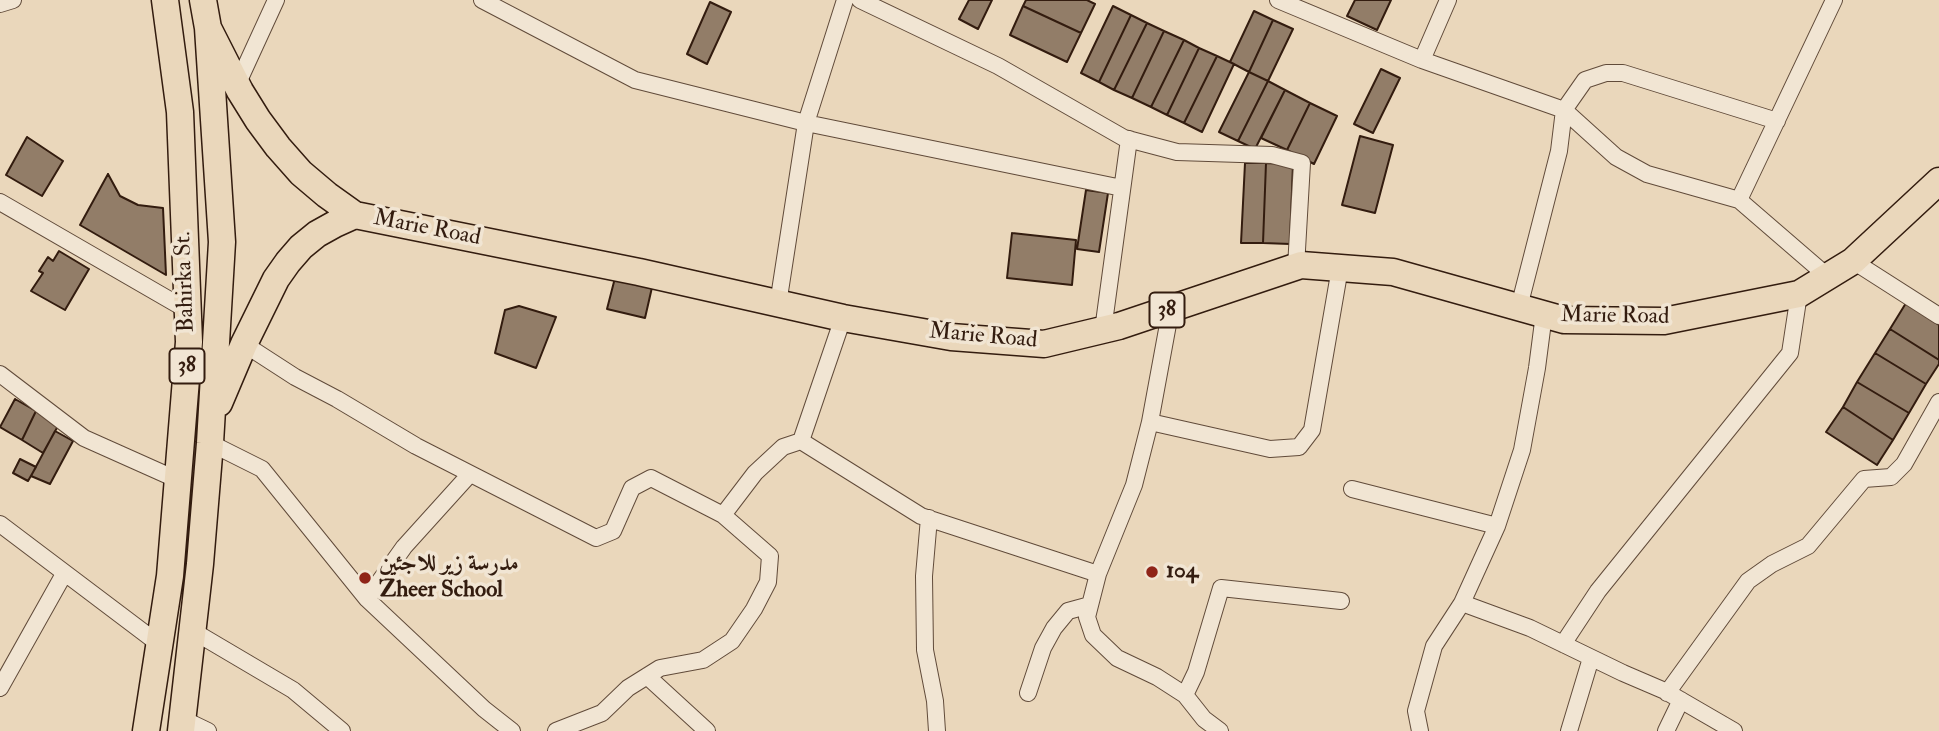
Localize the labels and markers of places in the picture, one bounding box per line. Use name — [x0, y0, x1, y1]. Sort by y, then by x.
place label: مدرسة زير للاجئين Zheer School — [379, 551, 519, 605]
place label: 104 — [1166, 558, 1198, 586]
marker: 104 — [1144, 564, 1160, 580]
marker: مدرسة زير للاجئين Zheer School — [357, 570, 373, 586]

